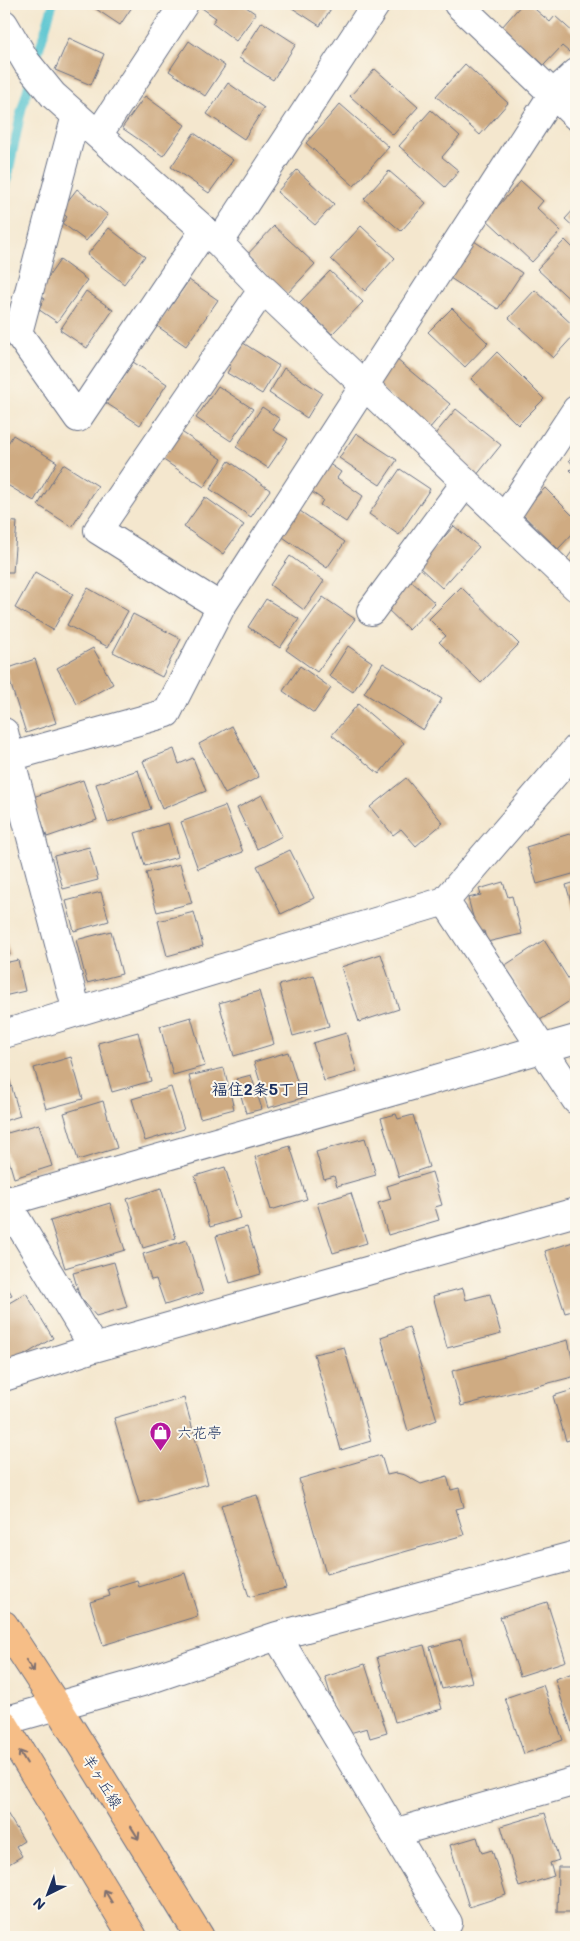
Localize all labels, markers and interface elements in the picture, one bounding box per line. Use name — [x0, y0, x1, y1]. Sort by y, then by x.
district label: 福住2条5丁目 — [212, 1078, 310, 1099]
shop icon: 六花亭 — [149, 1420, 173, 1451]
place label: 六花亭 — [177, 1422, 222, 1442]
one-way arrow — [26, 1658, 36, 1672]
one-way arrow — [18, 1750, 28, 1764]
street label: 羊ヶ丘線 — [79, 1750, 127, 1812]
one-way arrow — [130, 1826, 141, 1840]
north arrow — [22, 1868, 72, 1918]
one-way arrow — [102, 1889, 112, 1903]
text: N — [29, 1893, 49, 1915]

